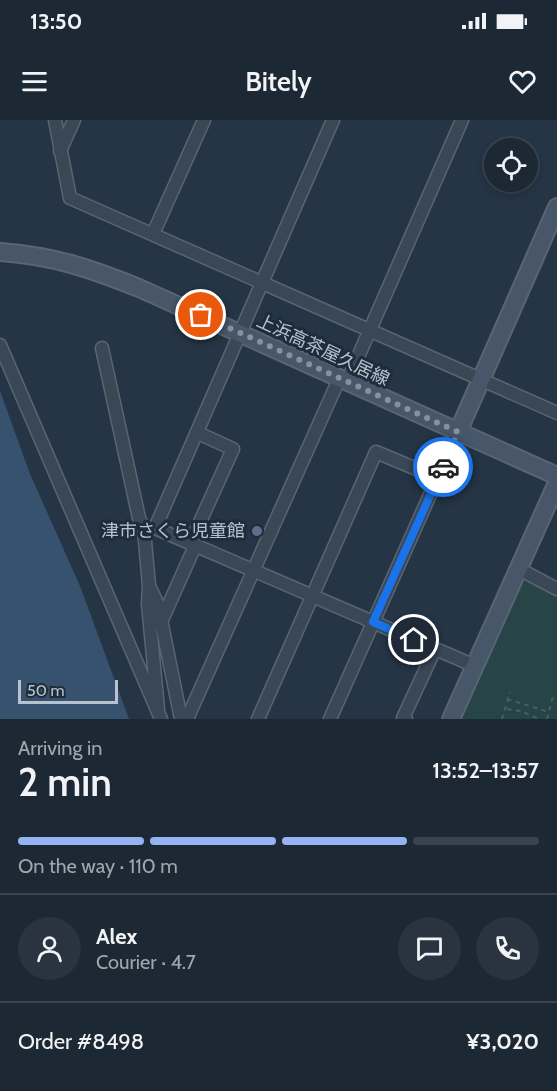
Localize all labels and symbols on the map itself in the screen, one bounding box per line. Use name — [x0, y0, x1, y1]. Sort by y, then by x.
pin — [175, 289, 226, 340]
street label: 上浜高茶屋久居線 — [253, 310, 393, 390]
courier — [413, 437, 473, 497]
place label: 津市さくら児童館 — [101, 520, 245, 542]
marker: 津市さくら児童館 — [250, 524, 264, 538]
pin — [388, 614, 439, 665]
scale bar — [18, 677, 118, 704]

